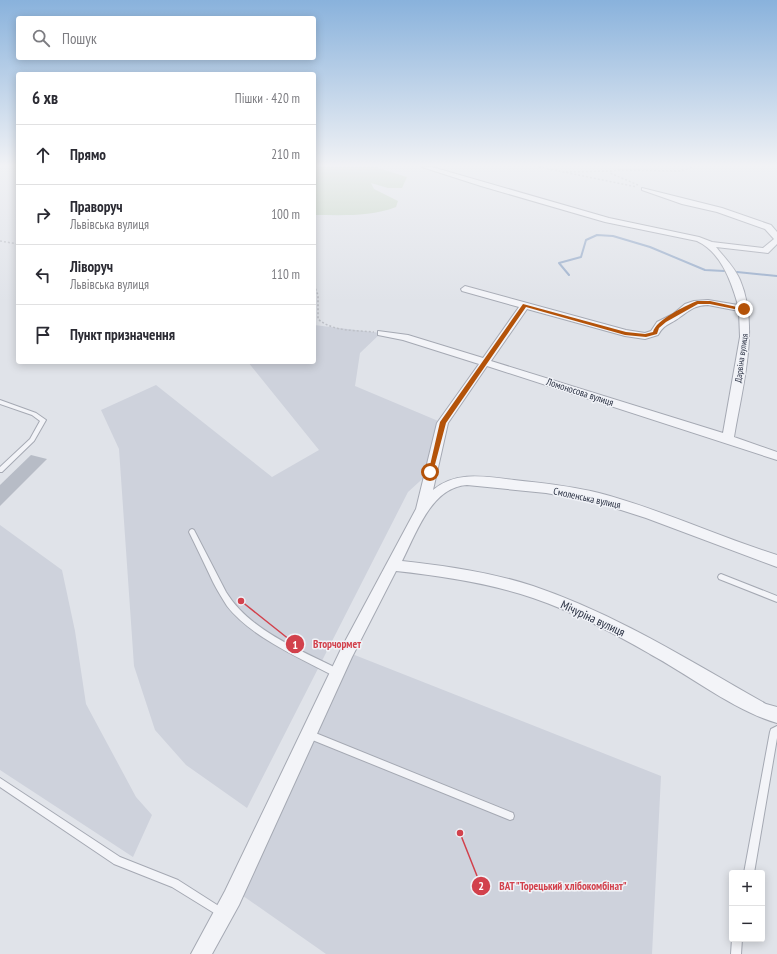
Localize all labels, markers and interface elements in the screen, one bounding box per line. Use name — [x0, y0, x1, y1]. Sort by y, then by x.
search box — [16, 16, 316, 60]
icon: search — [30, 27, 52, 49]
text: Пошук — [62, 29, 97, 48]
text: 6 хв — [32, 87, 58, 109]
text: Пішки · 420 m — [235, 90, 300, 107]
icon: ahead — [32, 144, 54, 166]
text: Прямо — [70, 145, 106, 164]
text: 210 m — [271, 146, 300, 163]
text: Праворуч — [70, 197, 123, 216]
icon: right — [32, 204, 54, 226]
text: 100 m — [271, 206, 300, 223]
text: Львівська вулиця — [70, 216, 149, 233]
text: Ліворуч — [70, 257, 113, 276]
icon: left — [32, 264, 54, 286]
text: 110 m — [271, 266, 300, 283]
text: Львівська вулиця — [70, 276, 149, 293]
route end — [735, 300, 753, 318]
icon: arrive — [32, 324, 54, 346]
text: Пункт призначення — [70, 325, 175, 344]
street label: Дарвіна вулиця — [732, 333, 750, 383]
street label: Ломоносова вулиця — [544, 375, 615, 409]
route start — [421, 463, 439, 481]
street label: Смоленська вулиця — [552, 485, 622, 511]
street label: Мічуріна вулиця — [558, 597, 628, 640]
callout: Вторчормет — [285, 633, 369, 656]
text: 1 — [292, 637, 298, 652]
text: Вторчормет — [313, 637, 361, 651]
map controls — [729, 870, 765, 942]
button: + — [729, 870, 765, 906]
callout: ВАТ "Торецький хлібокомбінат" — [471, 875, 635, 898]
text: 2 — [478, 878, 484, 893]
text: ВАТ "Торецький хлібокомбінат" — [499, 879, 627, 893]
button: − — [729, 906, 765, 942]

